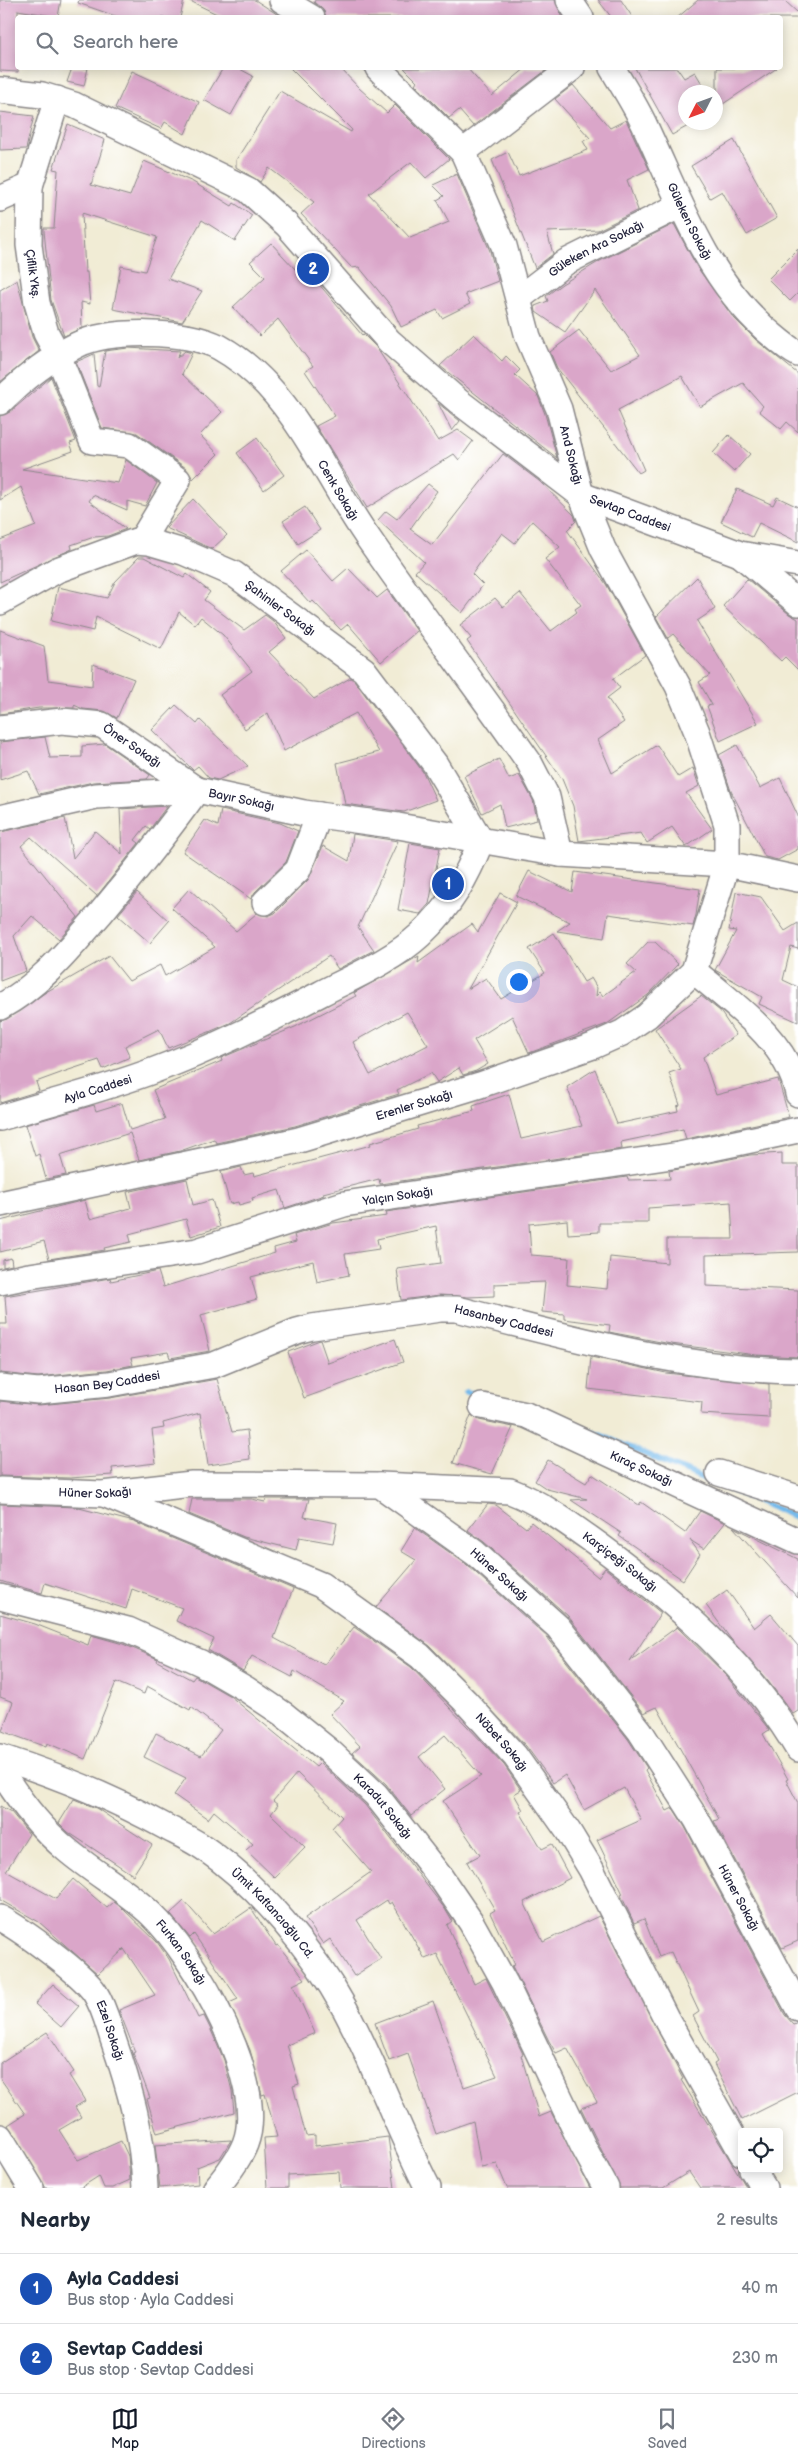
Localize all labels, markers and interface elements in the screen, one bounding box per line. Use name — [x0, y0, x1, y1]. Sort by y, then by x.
search box — [15, 15, 783, 70]
icon: search — [33, 29, 61, 57]
text: Search here — [73, 31, 178, 54]
north arrow — [678, 85, 723, 130]
street label: Güleken Sokağı — [664, 181, 715, 263]
street label: Güleken Ara Sokağı — [546, 218, 647, 281]
street label: Çiflik Ykş. — [22, 248, 43, 299]
pin: 2 — [297, 250, 329, 288]
street label: And Sokağı — [556, 424, 585, 486]
street label: Cenk Sokağı — [314, 457, 362, 524]
street label: Sevtap Caddesi — [587, 492, 673, 536]
street label: Şahinler Sokağı — [242, 578, 318, 640]
street label: Öner Sokağı — [100, 720, 164, 771]
street label: Bayır Sokağı — [207, 786, 276, 814]
pin: 1 — [432, 865, 464, 903]
your location — [506, 969, 532, 995]
street label: Ayla Caddesi — [62, 1072, 134, 1107]
street label: Erenler Sokağı — [374, 1087, 454, 1124]
street label: Yalçın Sokağı — [361, 1184, 434, 1209]
street label: Hasanbey Caddesi — [452, 1302, 555, 1341]
street label: Hasan Bey Caddesi — [54, 1368, 161, 1397]
street label: Kıraç Sokağı — [607, 1448, 675, 1490]
street label: Hüner Sokağı — [58, 1484, 132, 1502]
street label: Karçiçeği Sokağı — [579, 1529, 660, 1595]
street label: Hüner Sokağı — [467, 1545, 531, 1605]
street label: Nöbet Sokağı — [472, 1710, 531, 1775]
street label: Karadut Sokağı — [350, 1771, 415, 1842]
street label: Hüner Sokağı — [714, 1862, 762, 1934]
street label: Ümit Kaftancıoğlu Cd. — [228, 1864, 317, 1961]
street label: Furkan Sokağı — [152, 1917, 209, 1988]
street label: Ezel Sokağı — [92, 1998, 127, 2063]
map controls — [738, 2128, 783, 2173]
button: locate — [738, 2128, 783, 2173]
text: Nearby — [20, 2208, 90, 2233]
text: 2 results — [716, 2211, 778, 2230]
text: Ayla Caddesi — [67, 2268, 179, 2291]
text: 1 — [33, 2279, 39, 2298]
text: 40 m — [741, 2279, 778, 2298]
text: Bus stop · Ayla Caddesi — [67, 2291, 234, 2310]
text: Sevtap Caddesi — [67, 2338, 203, 2361]
text: 2 — [31, 2349, 41, 2368]
text: 230 m — [732, 2349, 778, 2368]
text: Bus stop · Sevtap Caddesi — [67, 2361, 254, 2380]
tab: Map — [111, 2405, 139, 2452]
tab: Directions — [361, 2405, 426, 2452]
tab: Saved — [648, 2405, 687, 2452]

